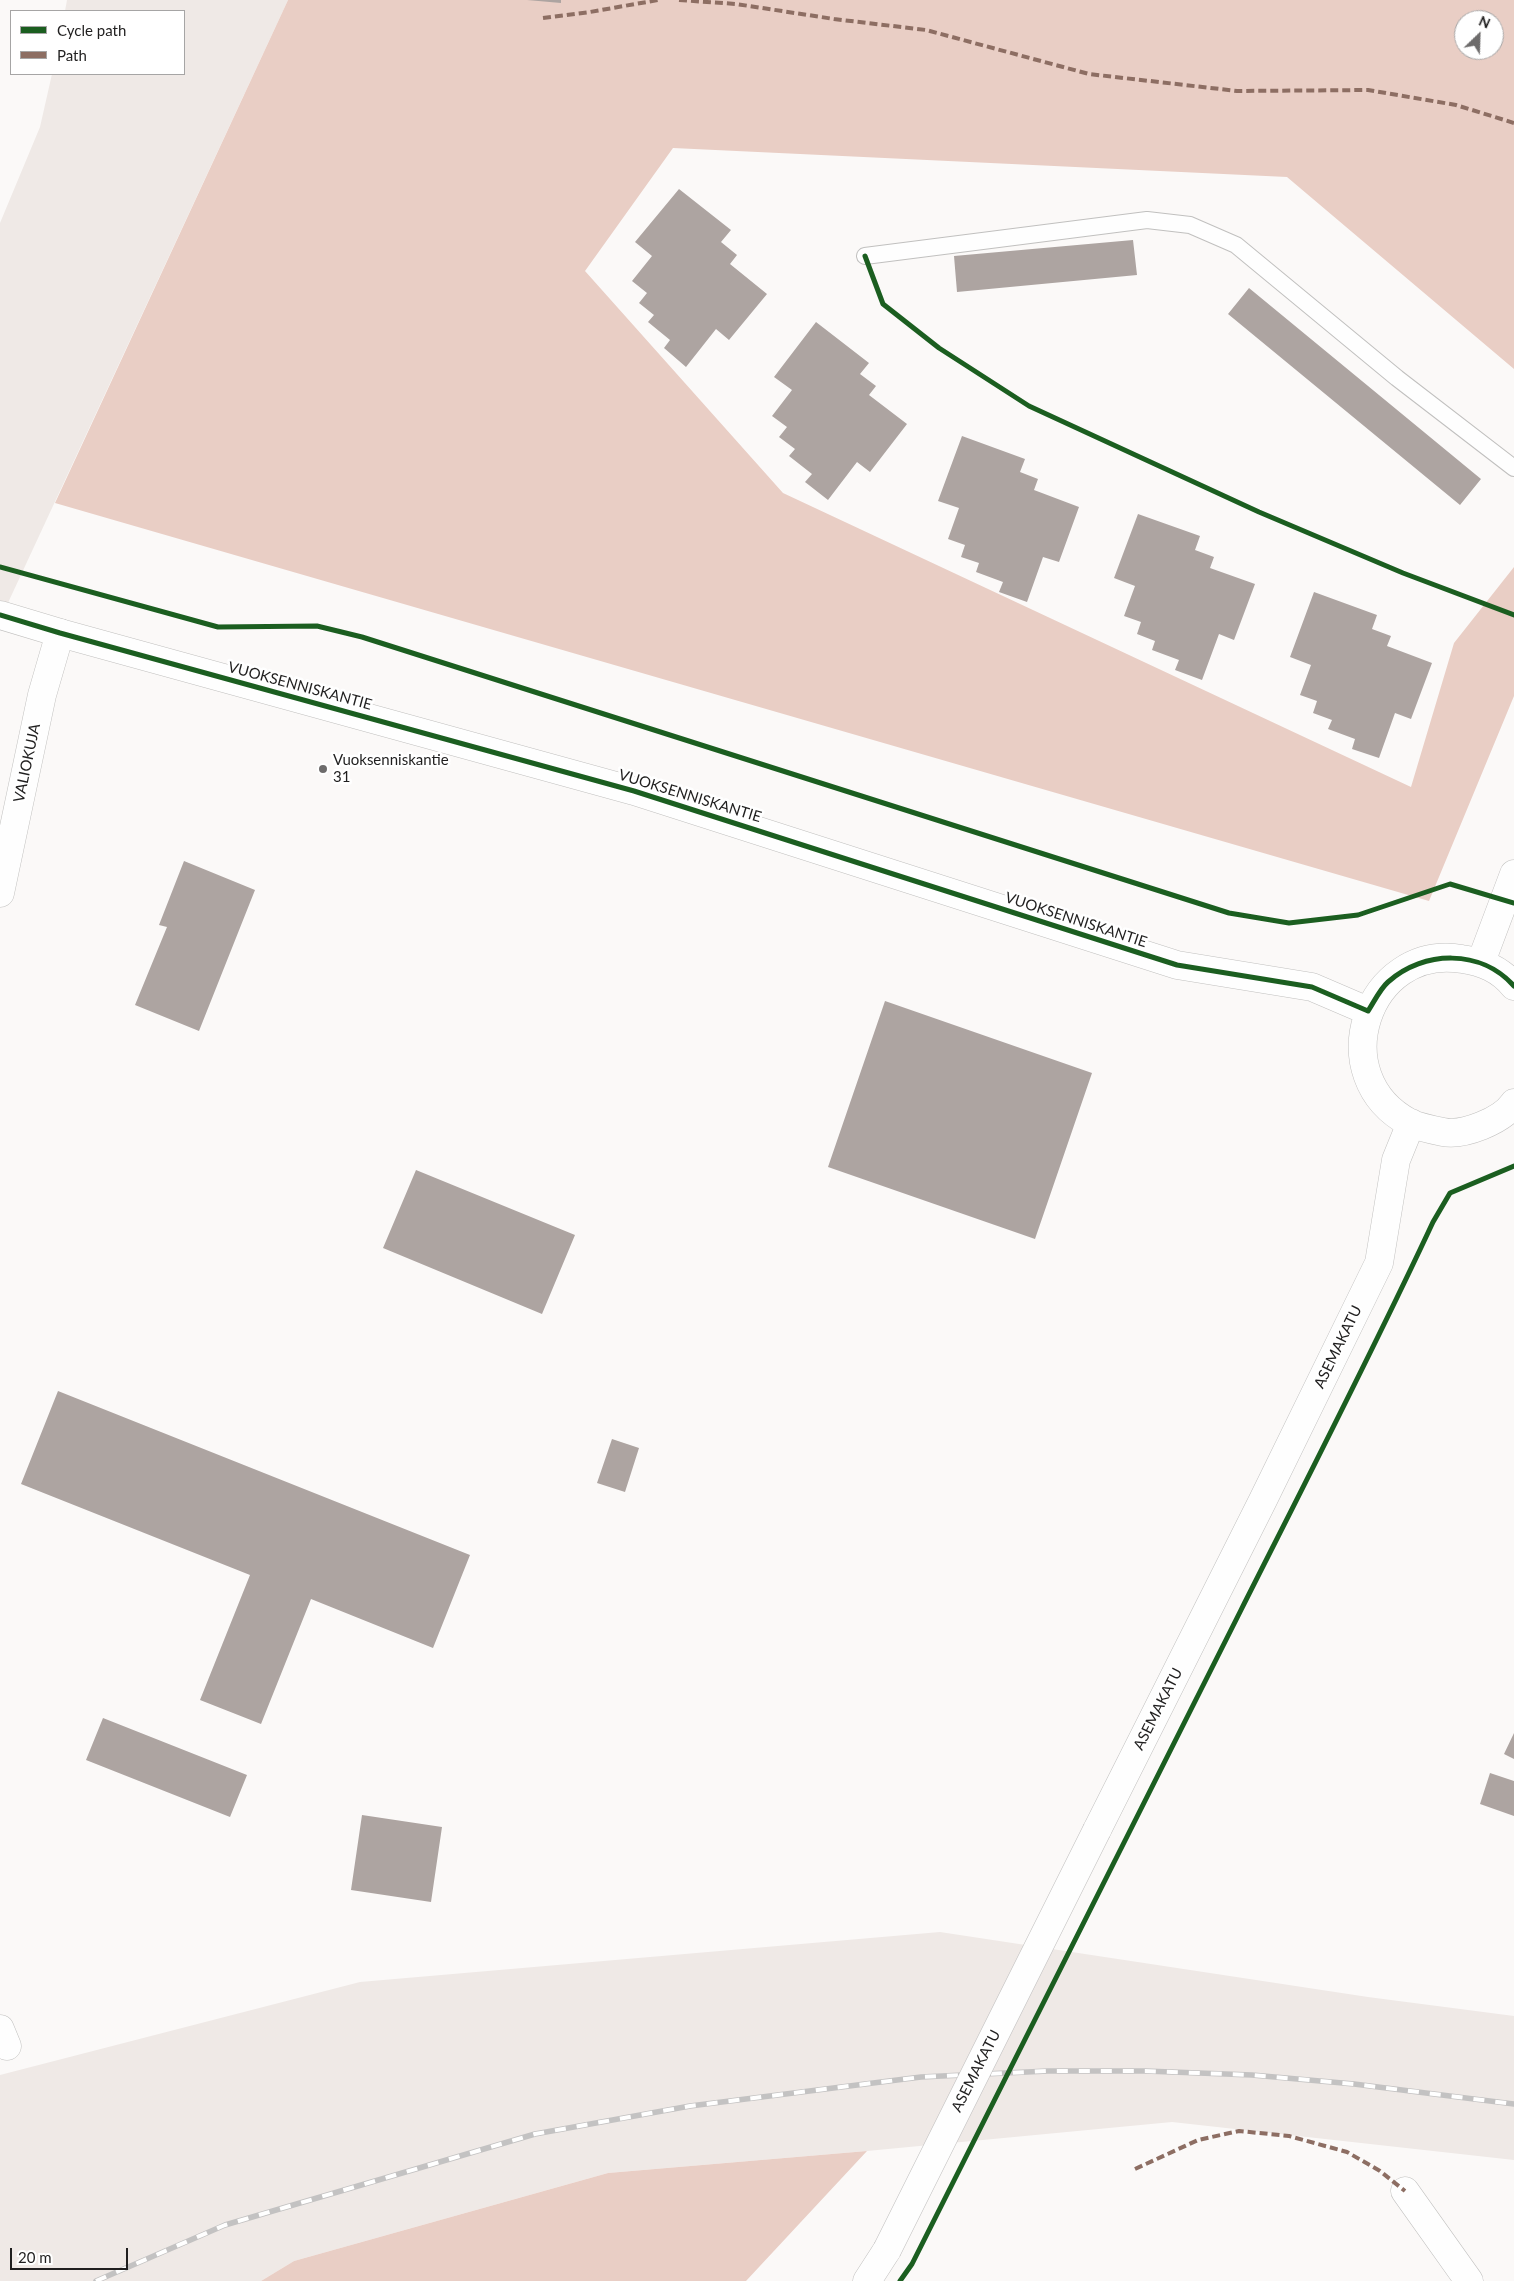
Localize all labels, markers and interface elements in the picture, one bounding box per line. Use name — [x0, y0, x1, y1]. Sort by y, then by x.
legend — [10, 10, 185, 75]
north arrow — [1454, 10, 1504, 60]
text: N — [1477, 12, 1493, 32]
text: Cycle path — [57, 21, 126, 39]
text: Path — [57, 46, 87, 64]
street label: VUOKSENNISKANTIE — [226, 658, 374, 714]
street label: VALIOKUJA — [10, 722, 44, 804]
place label: Vuoksenniskantie 31 — [333, 751, 449, 786]
marker: Vuoksenniskantie 31 — [317, 763, 329, 775]
street label: VUOKSENNISKANTIE — [616, 766, 764, 826]
street label: VUOKSENNISKANTIE — [1003, 889, 1149, 951]
street label: ASEMAKATU — [1310, 1303, 1366, 1391]
street label: ASEMAKATU — [1130, 1665, 1186, 1753]
street label: ASEMAKATU — [948, 2027, 1004, 2115]
scale bar — [12, 2238, 130, 2270]
text: 20 m — [18, 2248, 52, 2266]

